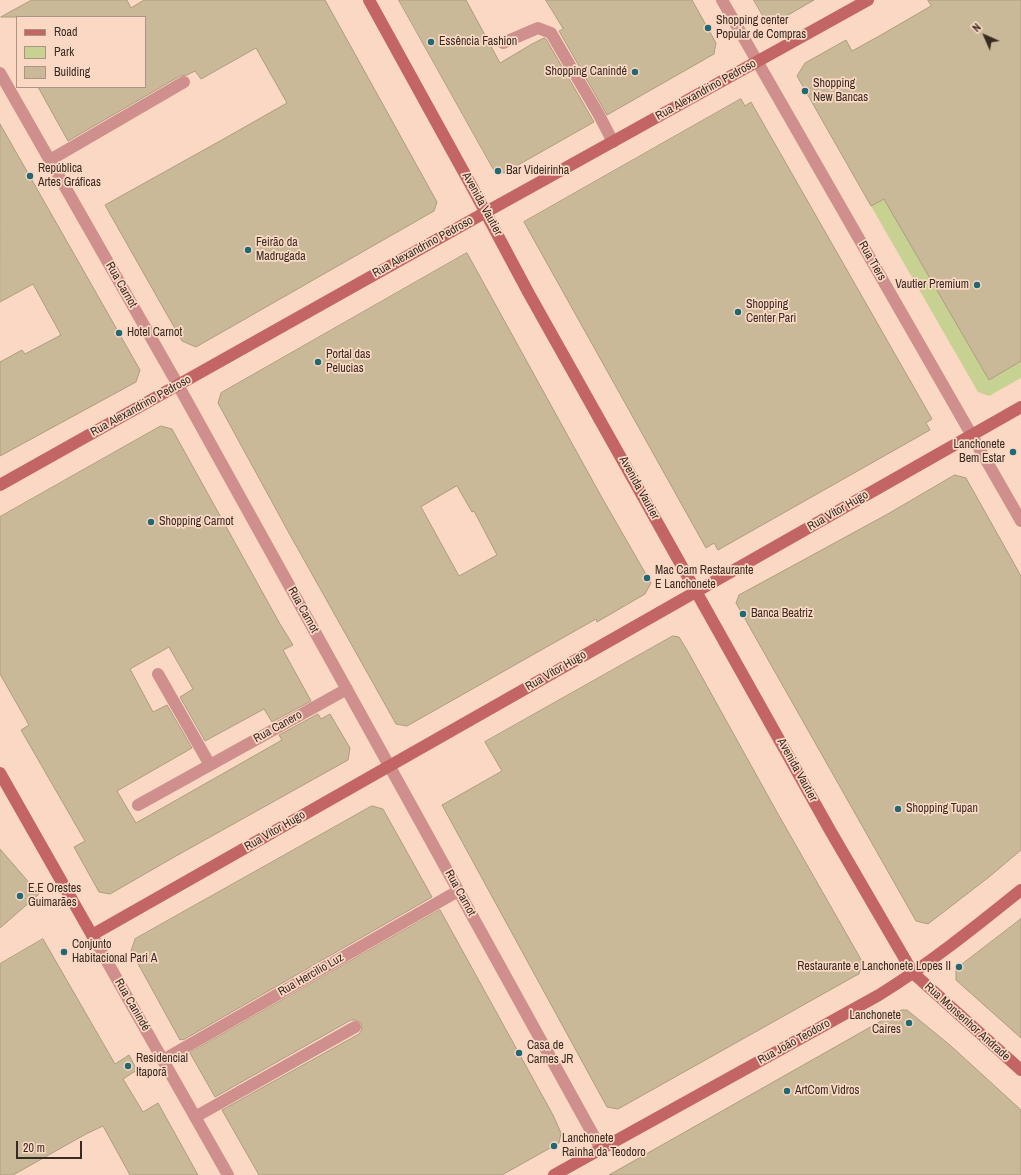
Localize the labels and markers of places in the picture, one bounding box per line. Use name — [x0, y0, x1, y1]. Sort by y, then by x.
place label: Shopping center Popular de Compras — [716, 14, 806, 42]
marker: Shopping center Popular de Compras — [703, 23, 713, 33]
place label: Essência Fashion — [439, 35, 517, 49]
marker: Essência Fashion — [426, 37, 436, 47]
place label: Shopping Canindé — [545, 65, 627, 79]
marker: Shopping Canindé — [630, 67, 640, 77]
place label: Shopping New Bancas — [813, 77, 868, 105]
marker: Shopping New Bancas — [800, 86, 810, 96]
place label: República Artes Gráficas — [38, 162, 101, 190]
place label: Bar Videirinha — [506, 164, 569, 178]
marker: Bar Videirinha — [493, 166, 503, 176]
marker: República Artes Gráficas — [25, 171, 35, 181]
place label: Feirão da Madrugada — [256, 236, 306, 264]
marker: Feirão da Madrugada — [243, 245, 253, 255]
place label: Vautier Premium — [895, 278, 969, 292]
marker: Vautier Premium — [972, 280, 982, 290]
place label: Shopping Center Pari — [746, 298, 796, 326]
marker: Shopping Center Pari — [733, 307, 743, 317]
place label: Hotel Carnot — [127, 326, 182, 340]
marker: Hotel Carnot — [114, 328, 124, 338]
place label: Portal das Pelucias — [326, 348, 370, 376]
marker: Portal das Pelucias — [313, 357, 323, 367]
place label: Lanchonete Bem Estar — [954, 438, 1005, 466]
marker: Lanchonete Bem Estar — [1008, 447, 1018, 457]
place label: Shopping Carnot — [159, 515, 233, 529]
marker: Shopping Carnot — [146, 517, 156, 527]
place label: Mac Cam Restaurante E Lanchonete — [655, 564, 753, 592]
marker: Mac Cam Restaurante E Lanchonete — [642, 573, 652, 583]
place label: Banca Beatriz — [751, 607, 813, 621]
marker: Banca Beatriz — [738, 609, 748, 619]
place label: Shopping Tupan — [906, 802, 978, 816]
marker: Shopping Tupan — [893, 804, 903, 814]
place label: E.E Orestes Guimarães — [28, 882, 81, 910]
marker: E.E Orestes Guimarães — [15, 891, 25, 901]
place label: Conjunto Habitacional Pari A — [72, 938, 157, 966]
marker: Conjunto Habitacional Pari A — [59, 947, 69, 957]
place label: Restaurante e Lanchonete Lopes II — [797, 960, 951, 974]
marker: Restaurante e Lanchonete Lopes II — [954, 962, 964, 972]
place label: Lanchonete Caires — [850, 1009, 901, 1037]
marker: Lanchonete Caires — [904, 1018, 914, 1028]
place label: Casa de Carnes JR — [527, 1039, 573, 1067]
marker: Casa de Carnes JR — [514, 1048, 524, 1058]
place label: Residencial Itaporã — [136, 1052, 188, 1080]
marker: Residencial Itaporã — [123, 1061, 133, 1071]
place label: ArtCom Vidros — [795, 1084, 859, 1098]
marker: ArtCom Vidros — [782, 1086, 792, 1096]
place label: Lanchonete Rainha da Teodoro — [562, 1132, 646, 1160]
marker: Lanchonete Rainha da Teodoro — [549, 1141, 559, 1151]

